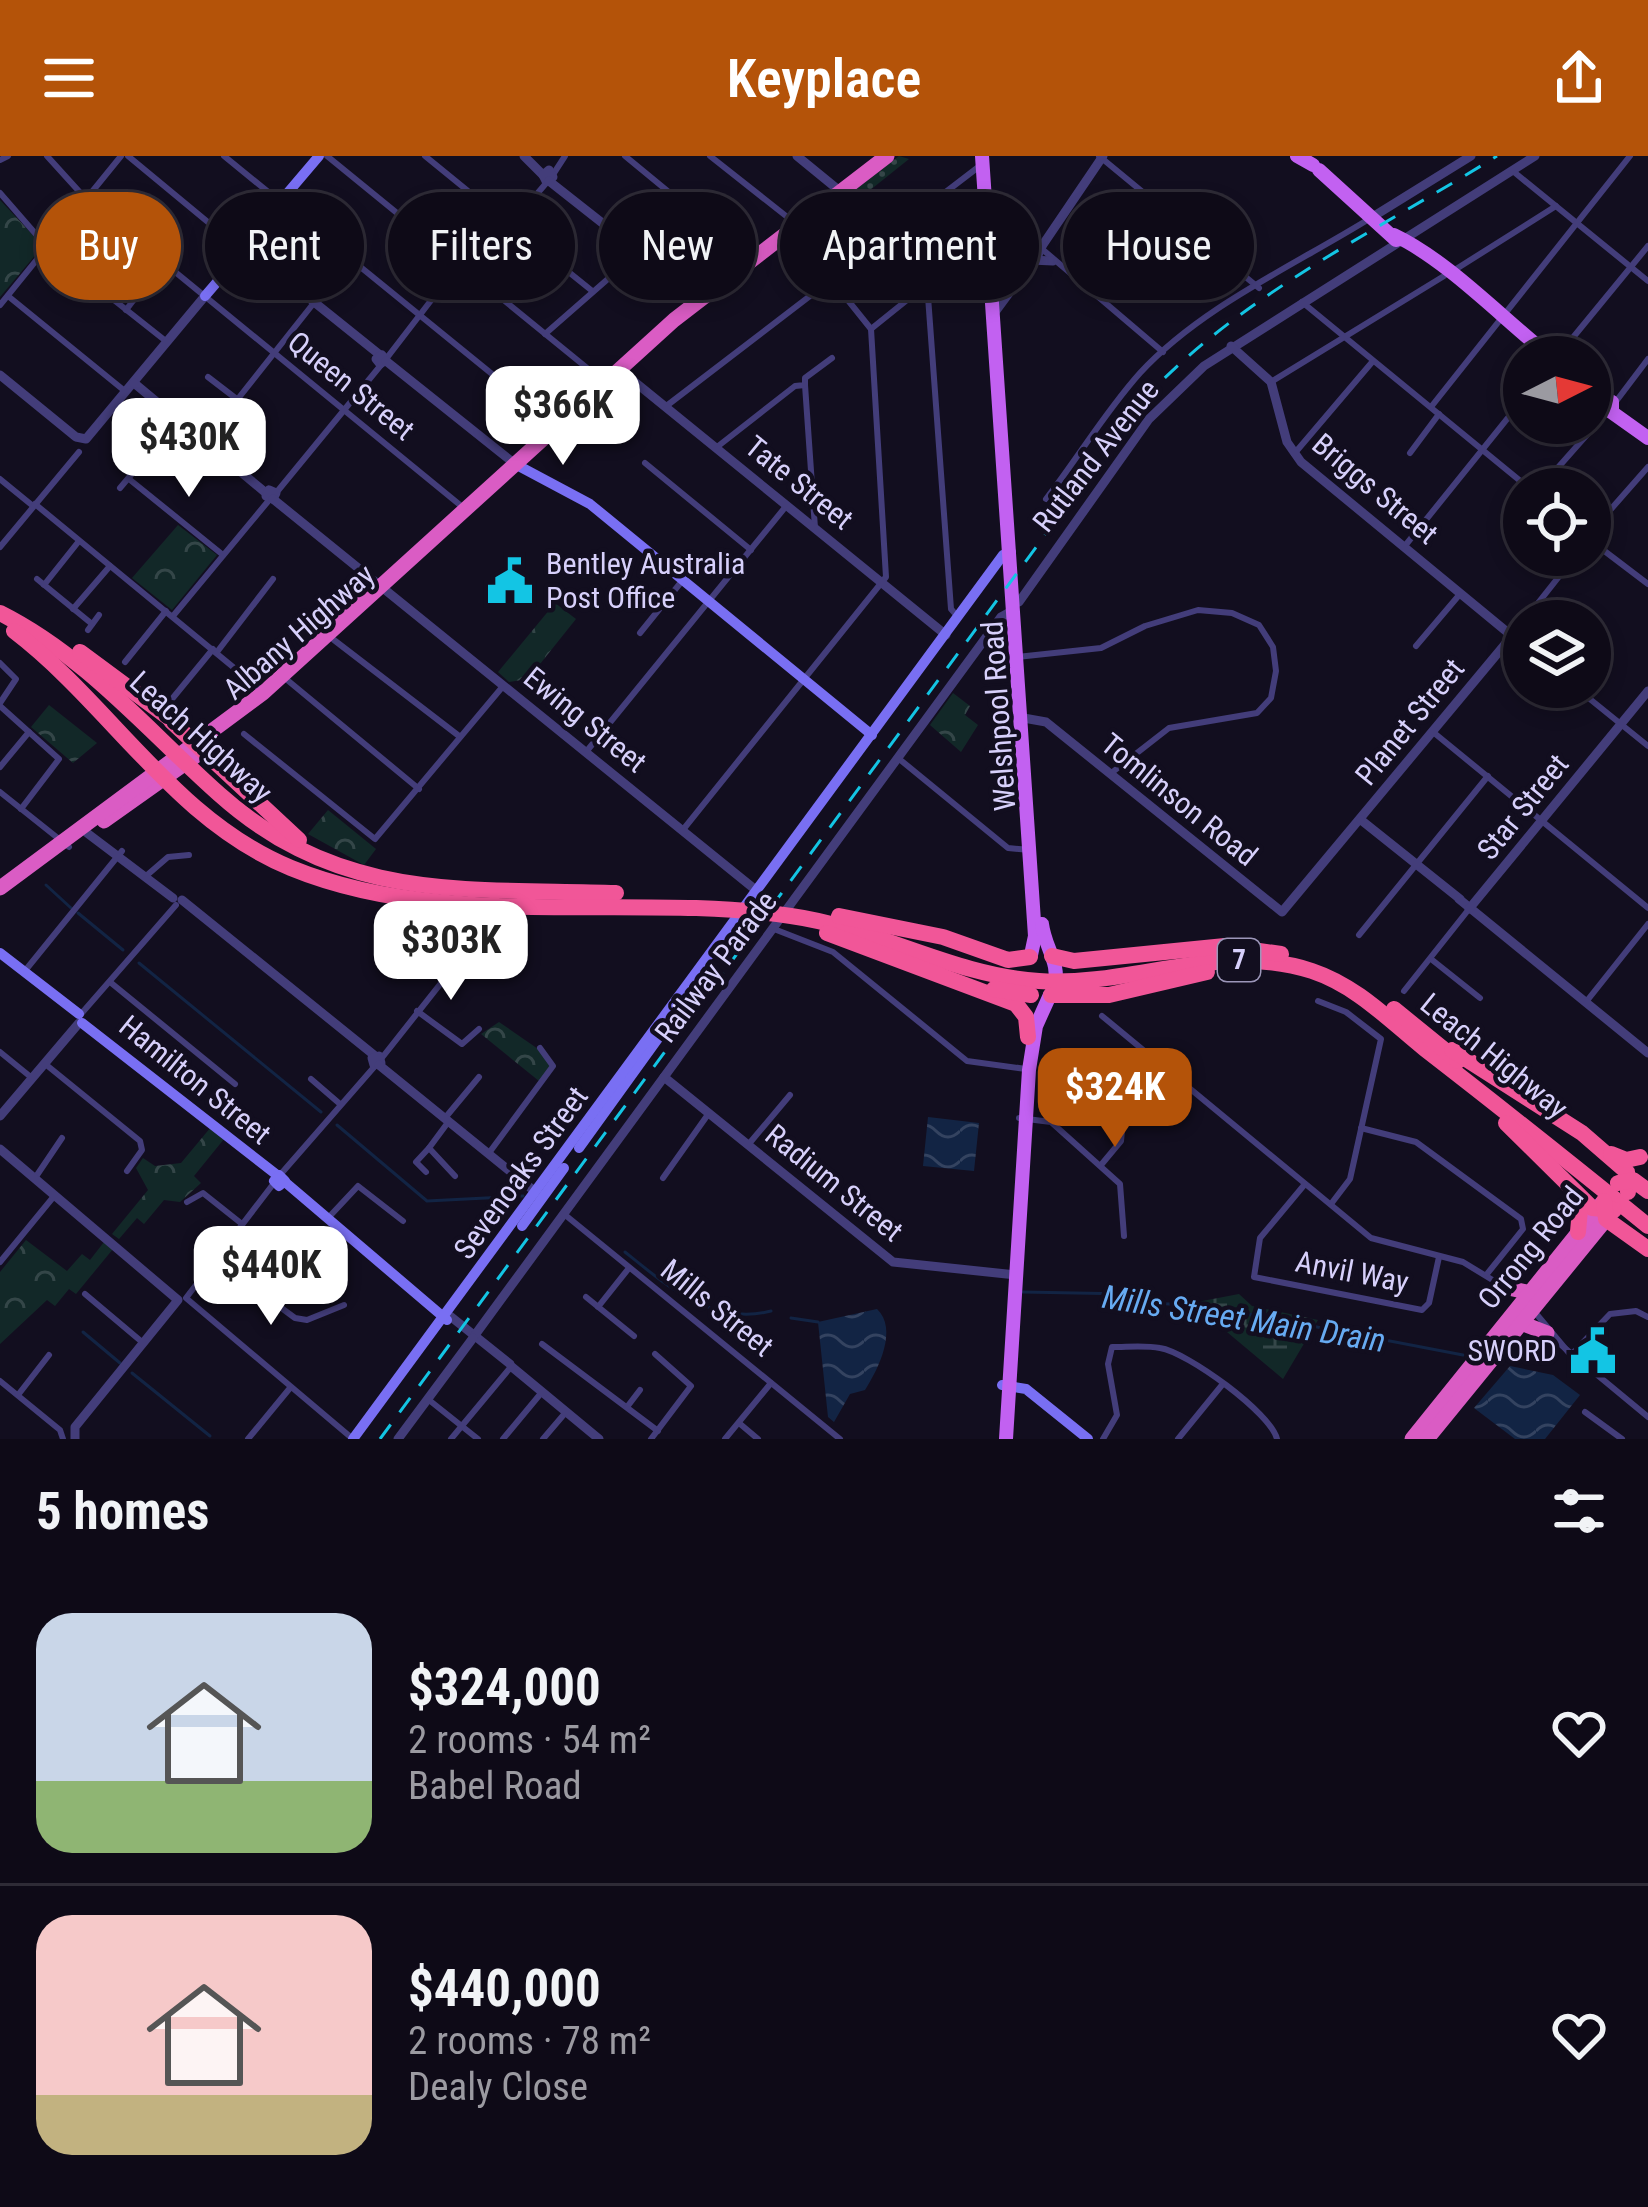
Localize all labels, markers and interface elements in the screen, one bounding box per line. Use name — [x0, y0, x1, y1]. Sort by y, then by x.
icon: menu — [36, 45, 102, 111]
icon: share — [1546, 45, 1612, 111]
text: Keyplace — [727, 47, 921, 110]
chip: Buy — [36, 192, 181, 300]
chip: Rent — [205, 192, 364, 300]
chip: Filters — [388, 192, 575, 300]
chip: New — [599, 192, 756, 300]
chip: Apartment — [780, 192, 1039, 300]
chip: House — [1063, 192, 1254, 300]
street label: Queen Street — [281, 324, 422, 447]
north arrow — [1503, 336, 1611, 444]
map controls — [1503, 336, 1611, 708]
pin: $366K — [479, 366, 647, 468]
street label: Rutland Avenue — [1025, 373, 1166, 539]
text: $366K — [513, 382, 613, 428]
pin: $430K — [105, 398, 273, 500]
text: $430K — [139, 414, 239, 460]
street label: Briggs Street — [1306, 426, 1445, 551]
street label: Tate Street — [738, 429, 860, 537]
button: locate — [1503, 468, 1611, 576]
place label: Bentley Australia Post Office — [546, 546, 745, 615]
public building icon: Bentley Australia Post Office — [485, 556, 535, 606]
street label: Albany Highway — [216, 557, 381, 707]
button: layers — [1503, 600, 1611, 708]
street label: Welshpool Road — [974, 620, 1023, 812]
street label: Planet Street — [1348, 651, 1471, 792]
street label: Ewing Street — [517, 660, 654, 780]
street label: Leach Highway — [123, 664, 279, 809]
street label: Tomlinson Road — [1094, 726, 1264, 873]
street label: Star Street — [1470, 747, 1576, 866]
street label: Railway Parade — [648, 884, 784, 1049]
pin: $303K — [367, 901, 535, 1003]
text: $303K — [401, 917, 501, 963]
road number: 7 — [1218, 939, 1260, 981]
street label: Leach Highway — [1414, 986, 1575, 1125]
street label: Hamilton Street — [113, 1008, 278, 1151]
pin: $324K — [1031, 1048, 1199, 1150]
text: $324K — [1065, 1064, 1165, 1110]
street label: Sevenoaks Street — [446, 1080, 595, 1266]
street label: Radium Street — [759, 1117, 910, 1249]
street label: Orrong Road — [1471, 1179, 1591, 1316]
pin: $440K — [187, 1226, 355, 1328]
text: $440K — [221, 1242, 321, 1288]
street label: Anvil Way — [1293, 1243, 1412, 1300]
street label: Mills Street — [654, 1252, 780, 1363]
water label: Mills Street Main Drain — [1099, 1277, 1388, 1360]
public building icon: SWORD — [1568, 1326, 1618, 1376]
place label: SWORD — [1468, 1333, 1557, 1368]
icon: filters — [1546, 1478, 1612, 1544]
text: 5 homes — [36, 1482, 209, 1541]
text: $324,000 — [408, 1658, 601, 1717]
icon: home — [132, 1661, 276, 1805]
icon: heart — [1546, 1700, 1612, 1766]
text: 2 rooms · 54 m² — [408, 1717, 651, 1763]
text: Babel Road — [408, 1763, 582, 1809]
text: $440,000 — [408, 1959, 601, 2018]
icon: home — [132, 1963, 276, 2107]
icon: heart — [1546, 2002, 1612, 2068]
text: 2 rooms · 78 m² — [408, 2018, 651, 2064]
text: Dealy Close — [408, 2064, 588, 2110]

